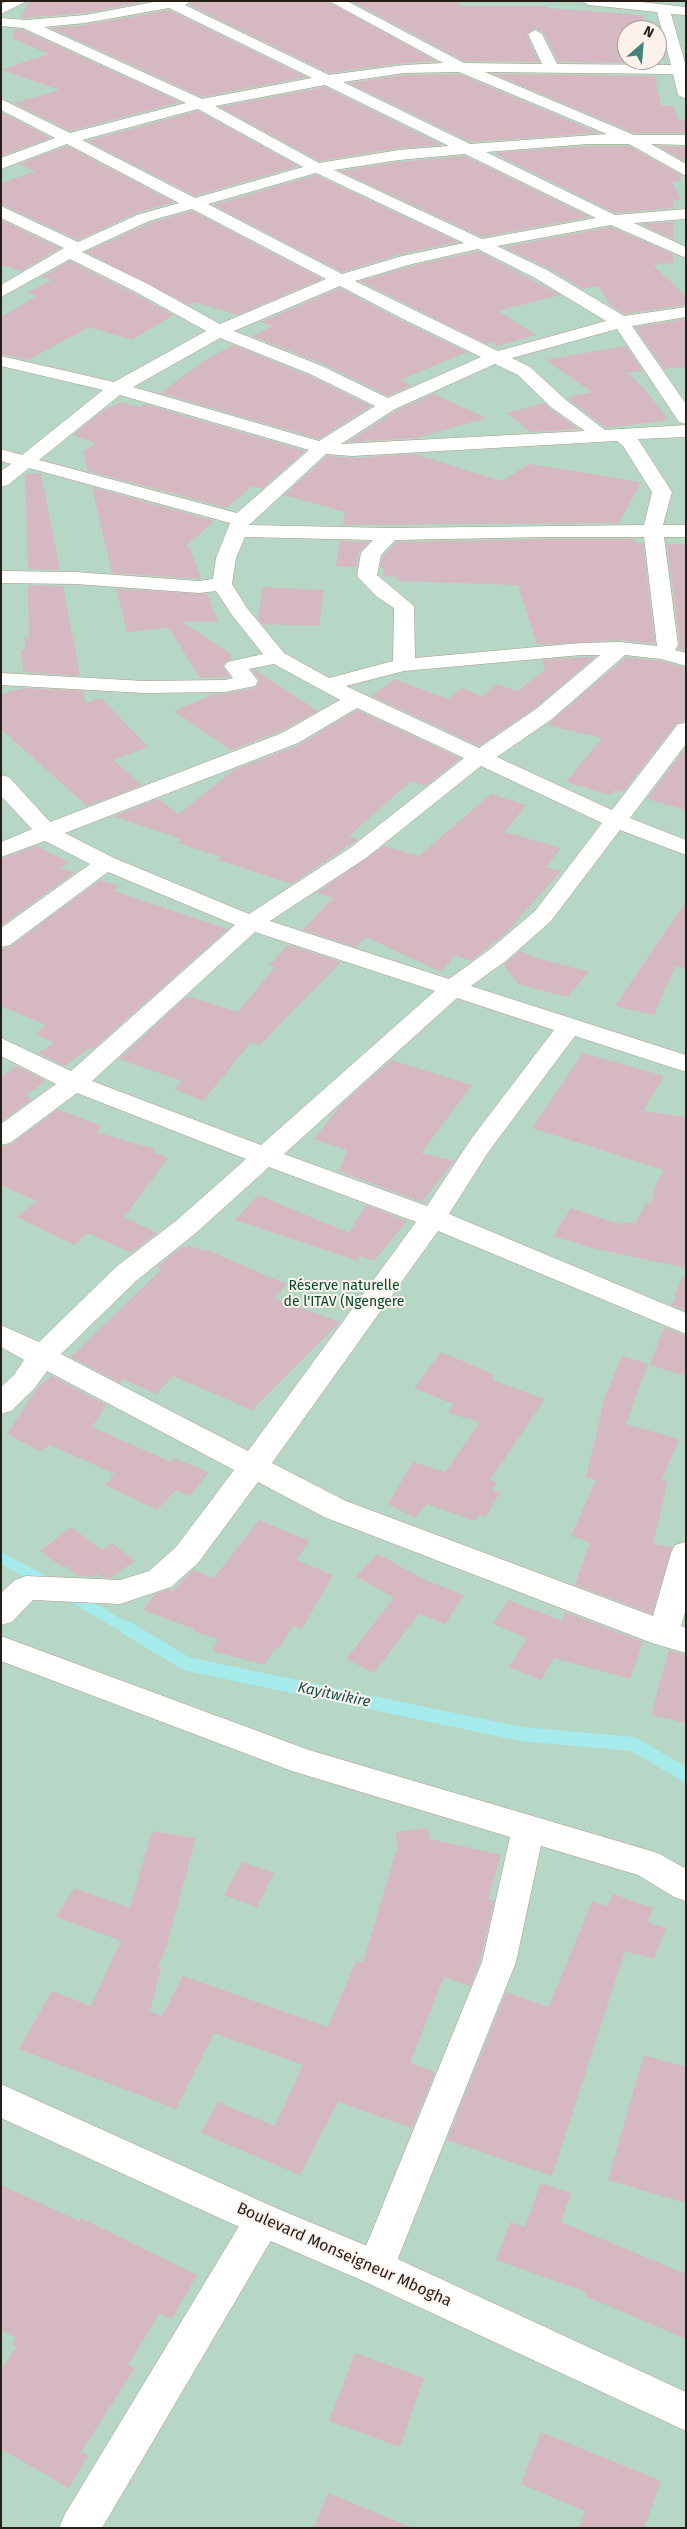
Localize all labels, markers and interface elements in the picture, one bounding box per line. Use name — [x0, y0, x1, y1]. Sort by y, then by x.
north arrow — [617, 20, 667, 70]
text: N — [641, 22, 657, 42]
park label: Réserve naturelle de l'ITAV (Ngengere — [284, 1278, 404, 1310]
water label: Kayitwikire — [296, 1679, 372, 1711]
street label: Boulevard Monseigneur Mbogha — [234, 2199, 454, 2311]

